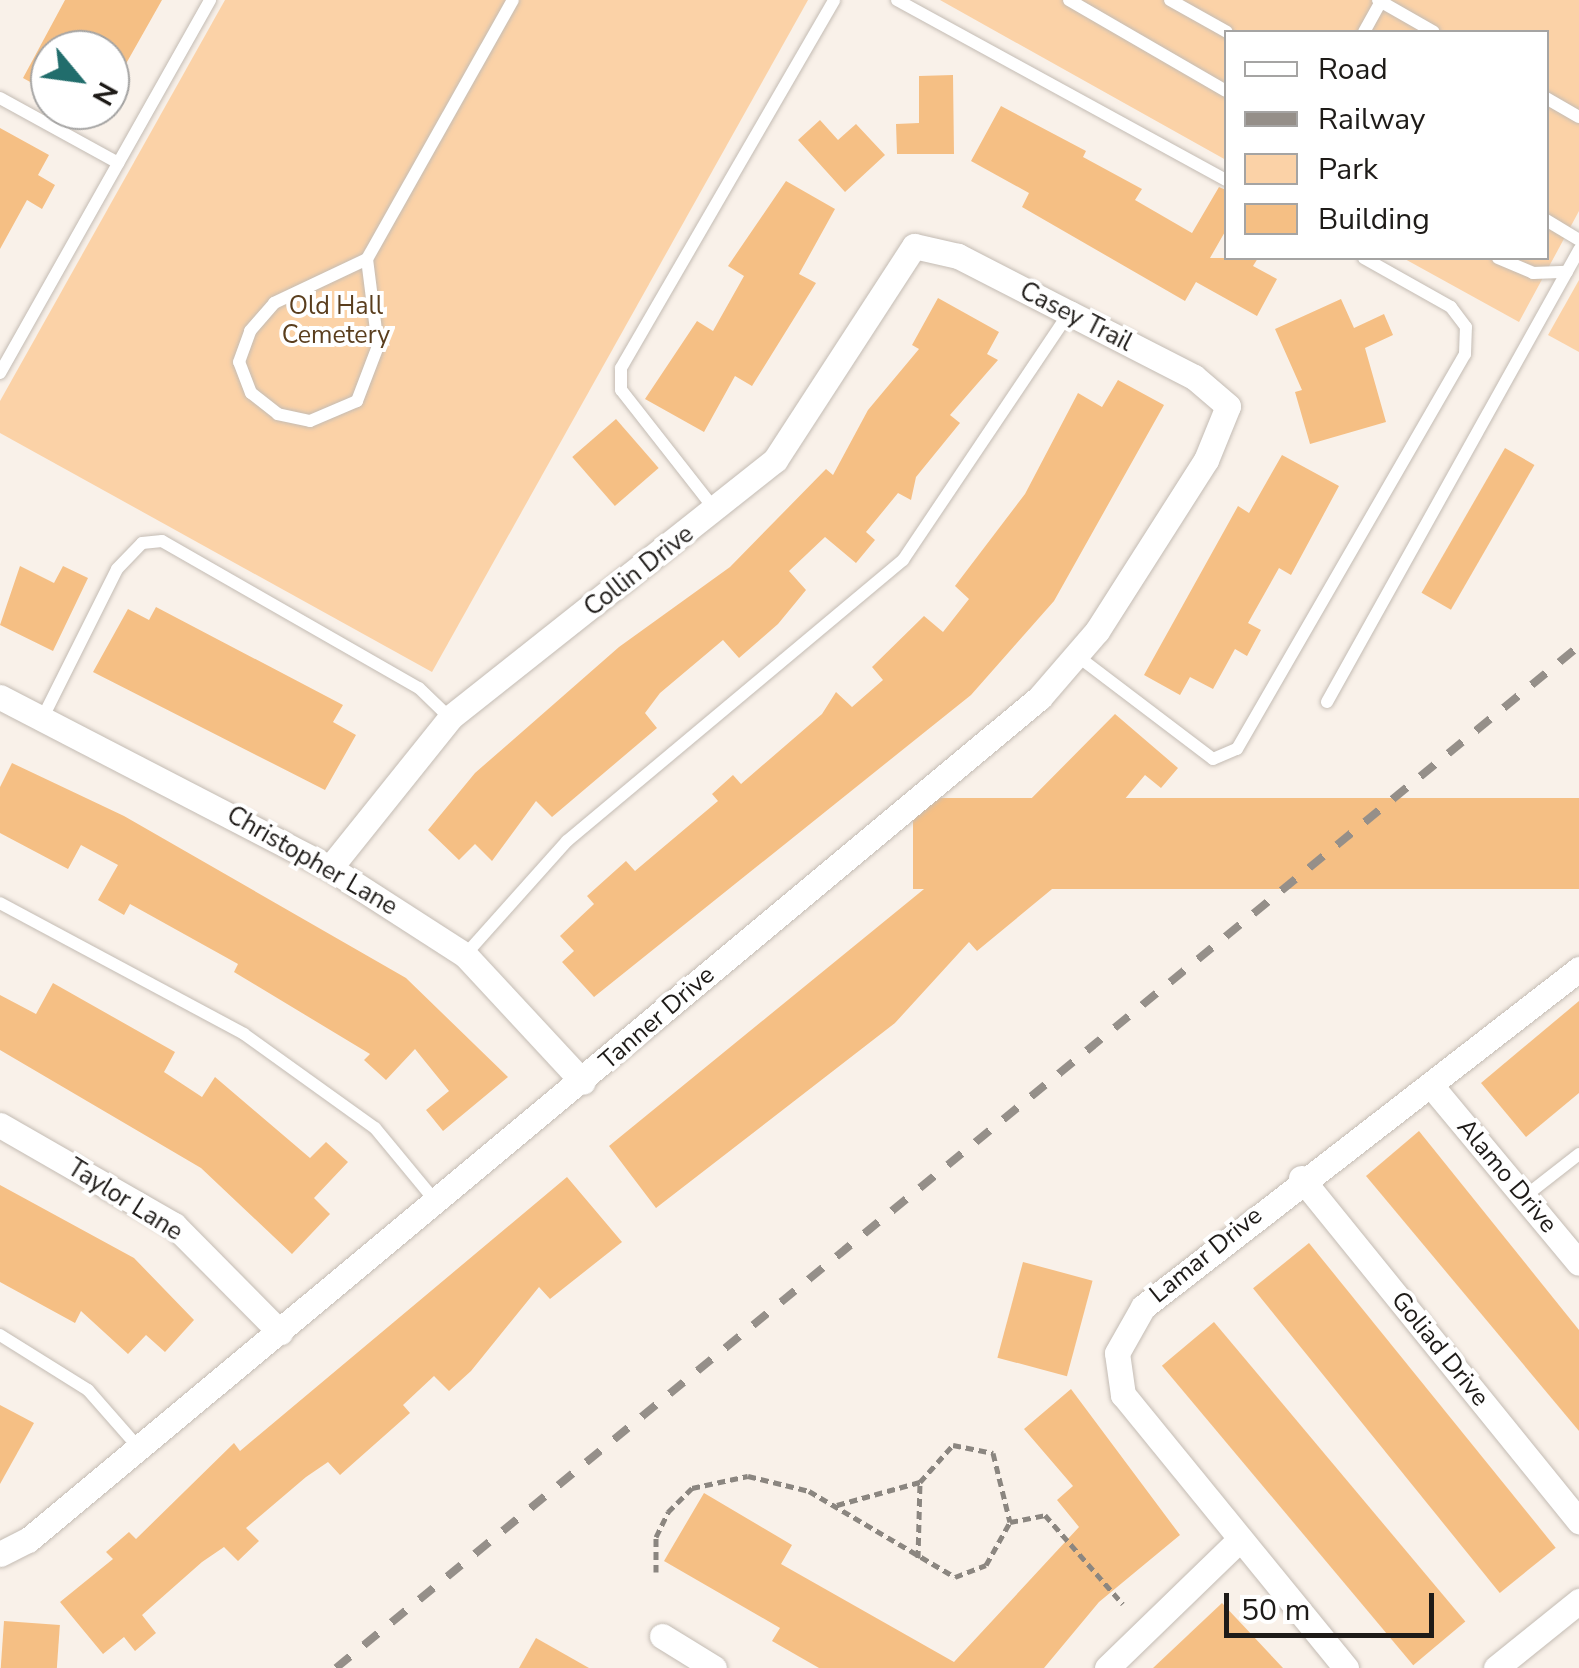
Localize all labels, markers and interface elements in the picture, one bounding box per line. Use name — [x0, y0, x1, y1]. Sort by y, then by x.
north arrow — [30, 30, 130, 130]
legend — [1224, 30, 1549, 260]
text: Road — [1318, 49, 1388, 90]
text: N — [83, 75, 126, 112]
text: Railway — [1318, 99, 1426, 140]
text: Park — [1318, 149, 1378, 190]
text: Building — [1318, 199, 1430, 240]
street label: Casey Trail — [1015, 276, 1137, 358]
park label: Old Hall Cemetery — [282, 292, 390, 351]
street label: Collin Drive — [578, 519, 700, 623]
street label: Christopher Lane — [221, 800, 403, 922]
street label: Tanner Drive — [593, 960, 721, 1076]
street label: Alamo Drive — [1451, 1113, 1563, 1239]
street label: Taylor Lane — [62, 1153, 188, 1247]
street label: Lamar Drive — [1144, 1201, 1268, 1309]
street label: Goliad Drive — [1385, 1286, 1495, 1412]
scale bar — [1229, 1573, 1439, 1635]
text: 50 m — [1241, 1590, 1310, 1631]

